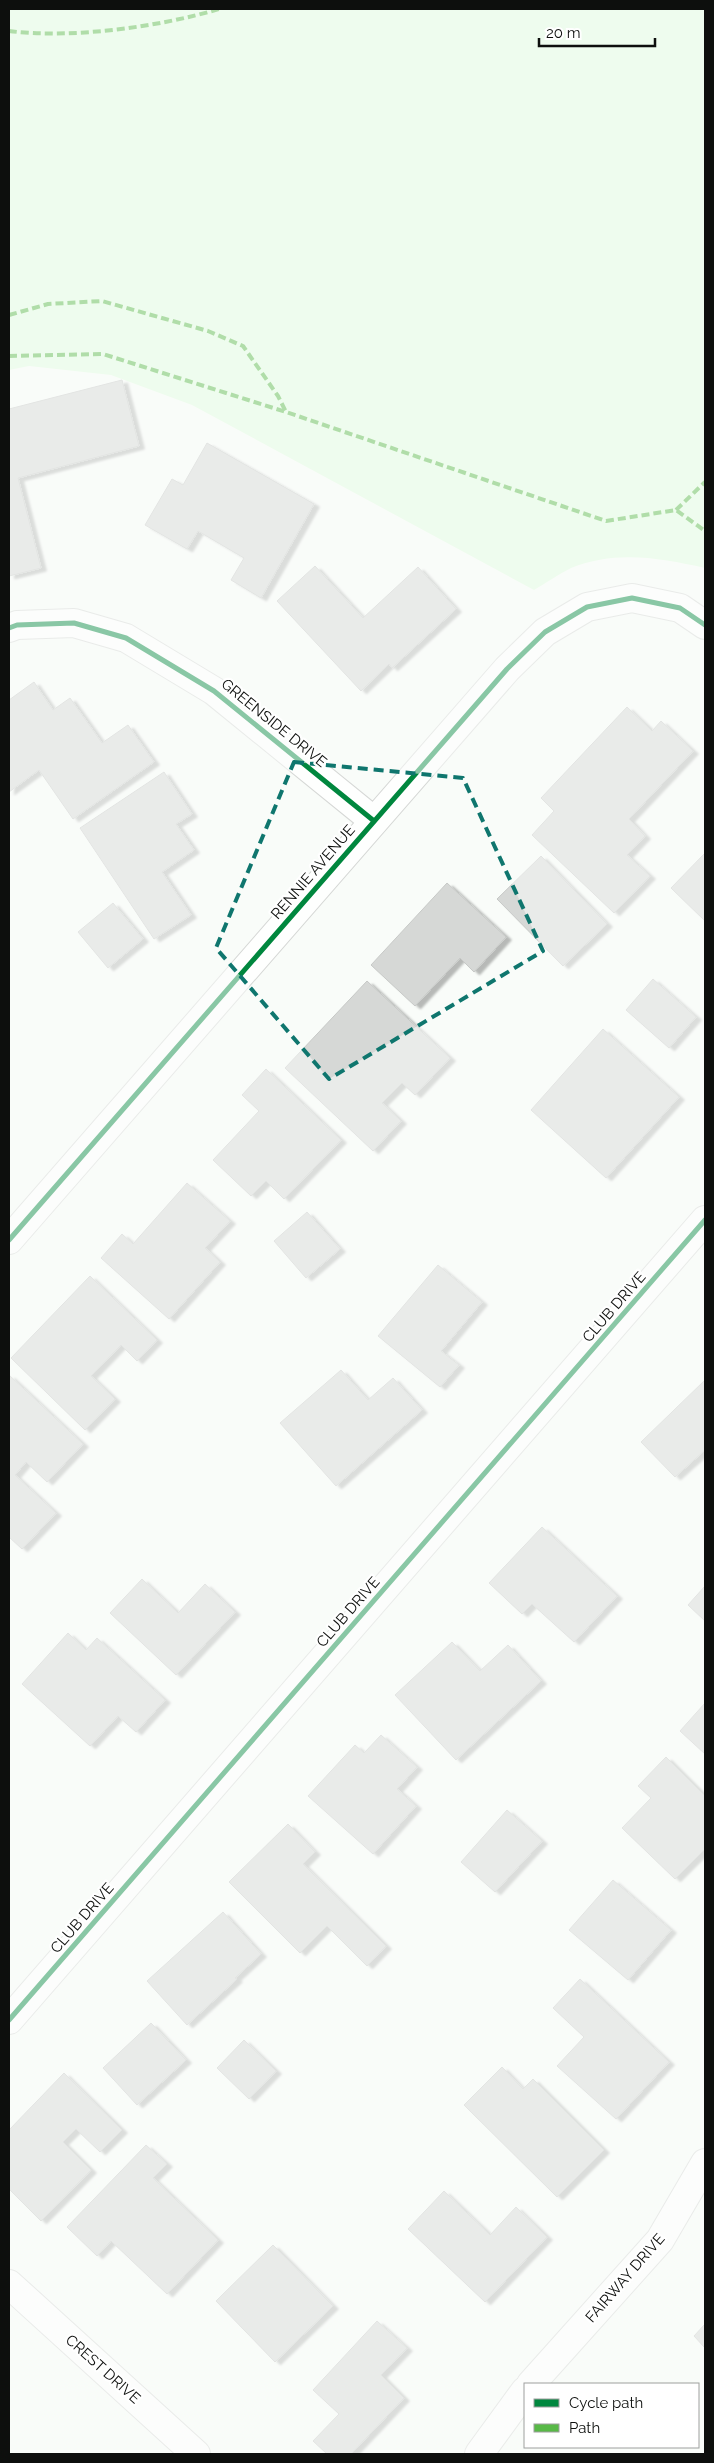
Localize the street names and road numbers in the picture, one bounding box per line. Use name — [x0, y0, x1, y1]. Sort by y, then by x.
street label: GREENSIDE DRIVE — [218, 675, 330, 771]
street label: RENNIE AVENUE — [267, 821, 359, 923]
street label: CLUB DRIVE — [579, 1268, 649, 1346]
street label: CLUB DRIVE — [313, 1573, 383, 1651]
street label: CLUB DRIVE — [47, 1879, 117, 1957]
street label: FAIRWAY DRIVE — [582, 2230, 668, 2326]
street label: CREST DRIVE — [62, 2331, 144, 2407]

